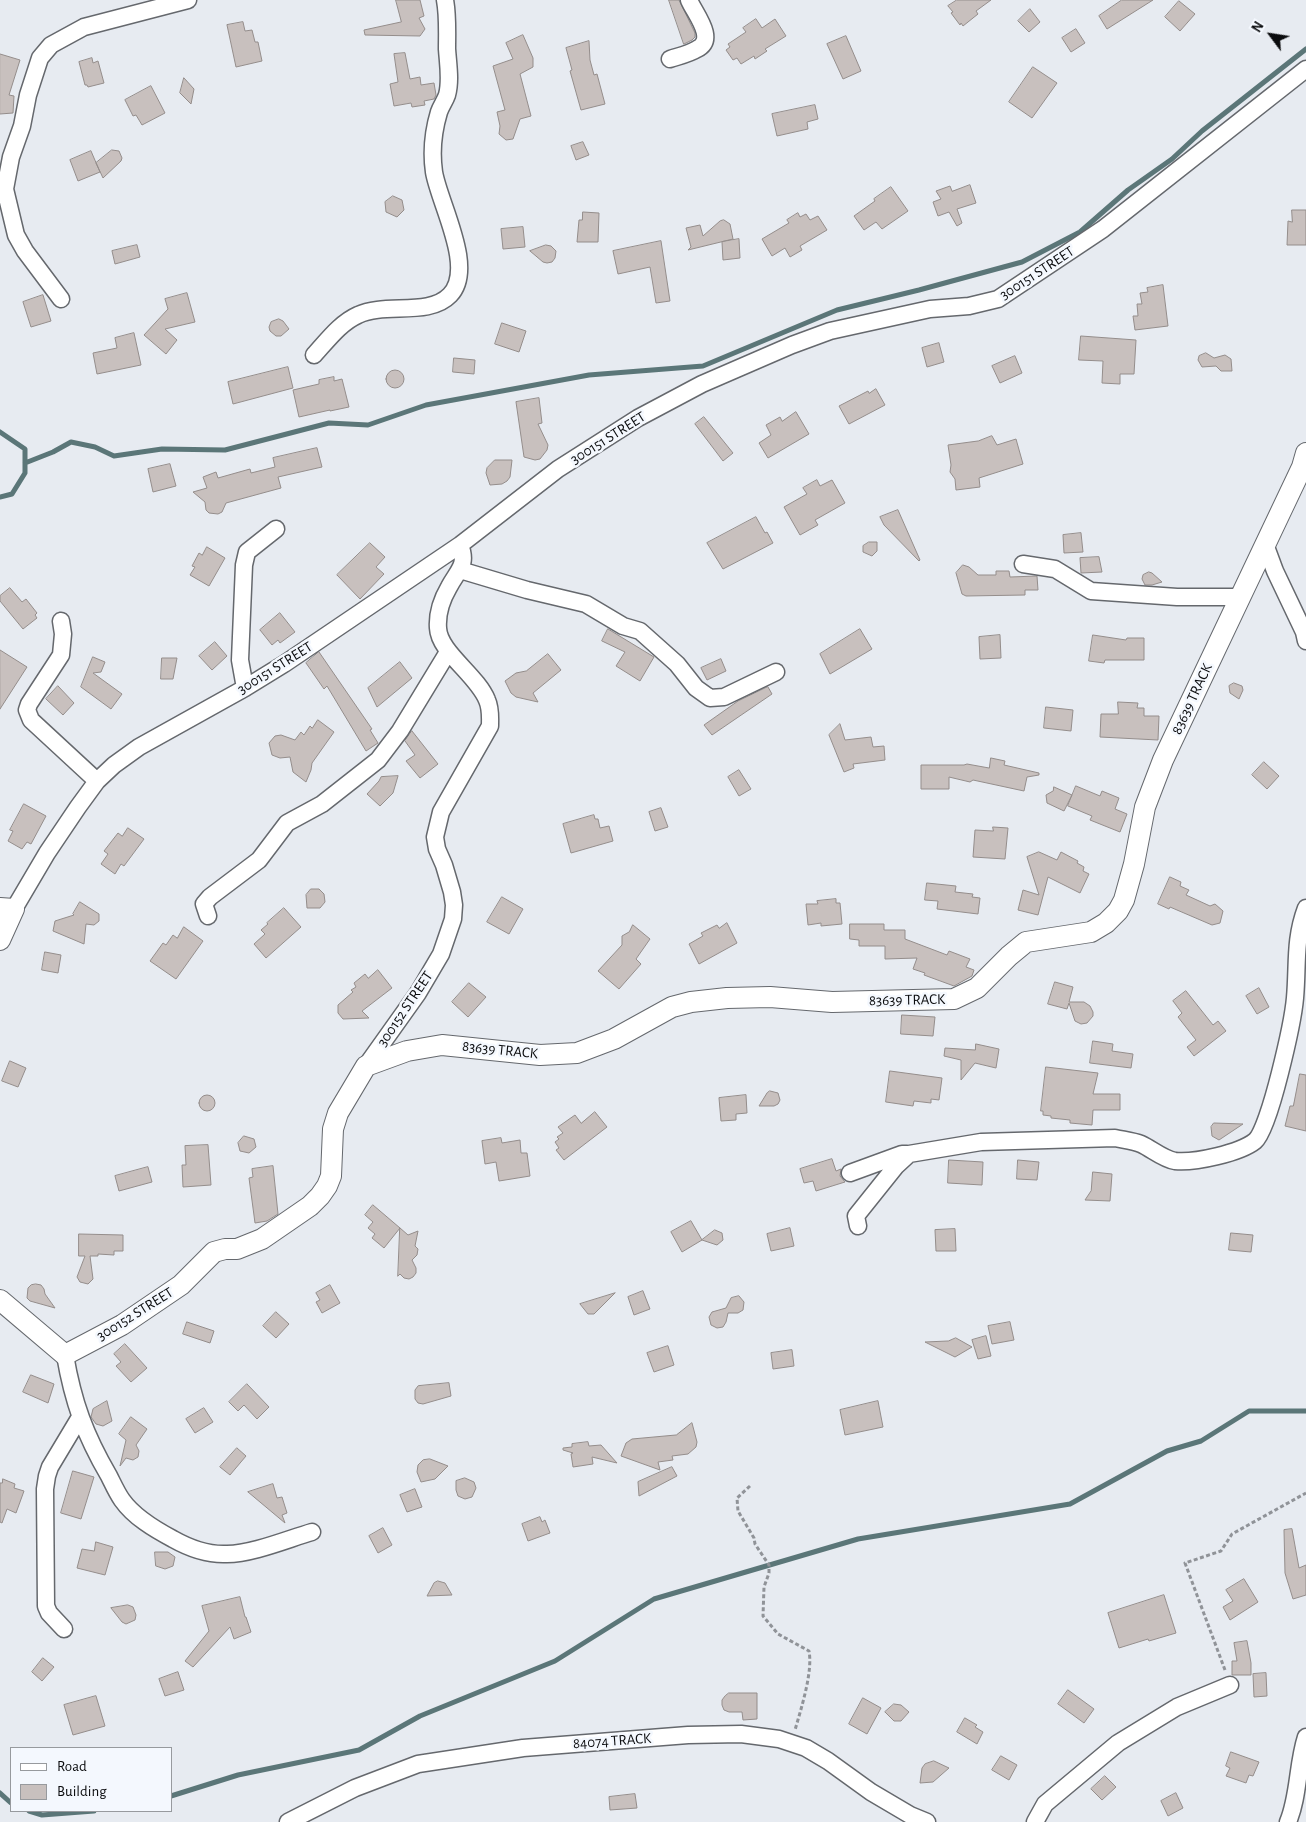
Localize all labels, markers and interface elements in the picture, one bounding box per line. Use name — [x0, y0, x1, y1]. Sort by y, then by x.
north arrow — [1246, 10, 1296, 60]
text: N — [1250, 20, 1267, 35]
street label: 300151 STREET — [996, 242, 1078, 304]
street label: 300151 STREET — [567, 408, 649, 468]
street label: 300151 STREET — [234, 638, 316, 698]
street label: 83639 TRACK — [1168, 661, 1216, 737]
street label: 300152 STREET — [373, 968, 437, 1050]
street label: 83639 TRACK — [869, 990, 945, 1010]
street label: 83639 TRACK — [461, 1037, 539, 1063]
street label: 300152 STREET — [93, 1283, 177, 1345]
street label: 84074 TRACK — [572, 1729, 652, 1753]
legend — [10, 1747, 172, 1812]
text: Road — [57, 1759, 87, 1774]
text: Building — [57, 1784, 107, 1799]

